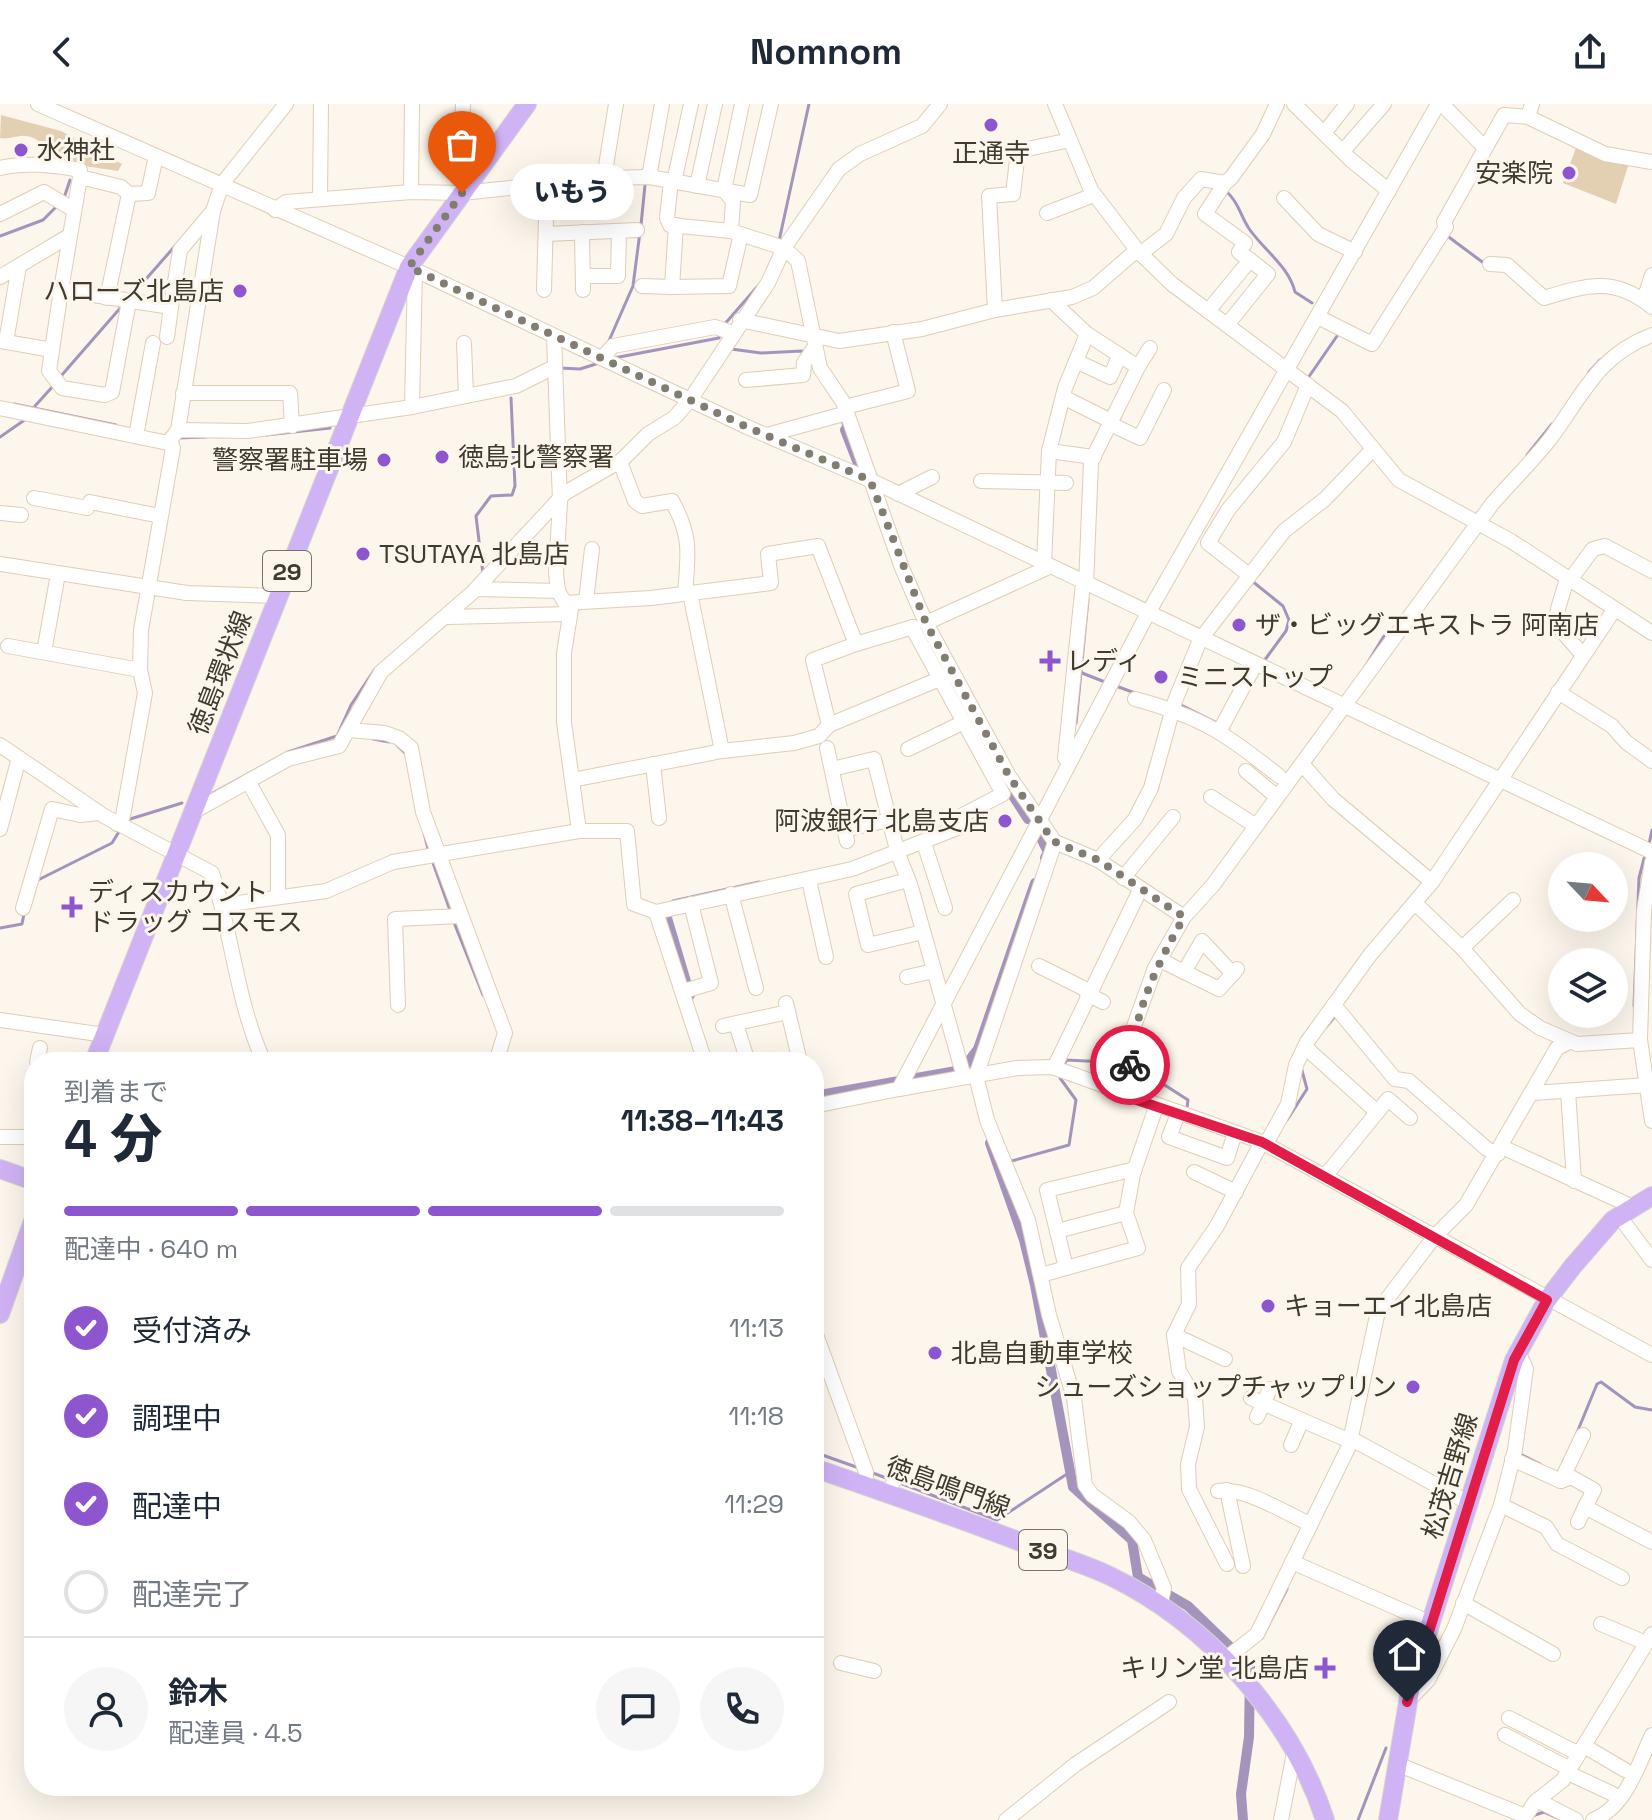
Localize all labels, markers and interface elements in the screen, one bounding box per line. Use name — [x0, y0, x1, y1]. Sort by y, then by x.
text: Nomnom — [750, 29, 902, 75]
icon: back — [40, 30, 84, 74]
icon: share — [1568, 30, 1612, 74]
pin — [428, 111, 496, 193]
marker: 正通寺 — [982, 116, 1000, 134]
icon: bag — [440, 123, 484, 167]
place label: 水神社 — [37, 133, 115, 167]
place label: 正通寺 — [952, 136, 1030, 170]
marker: 水神社 — [12, 141, 30, 159]
place label: 安楽院 — [1475, 156, 1553, 190]
marker: 安楽院 — [1560, 164, 1578, 182]
callout: いもう — [510, 165, 634, 221]
text: いもう — [533, 175, 611, 209]
place label: ハローズ北島店 — [43, 274, 224, 308]
marker: ハローズ北島店 — [231, 282, 249, 300]
place label: 徳島北警察署 — [458, 440, 614, 474]
place label: 警察署駐車場 — [212, 443, 368, 477]
marker: 徳島北警察署 — [433, 448, 451, 466]
marker: 警察署駐車場 — [375, 451, 393, 469]
place label: TSUTAYA 北島店 — [379, 537, 569, 571]
marker: TSUTAYA 北島店 — [354, 545, 372, 563]
road number: 29 — [263, 551, 311, 591]
street label: 徳島環状線 — [181, 606, 259, 740]
place label: ザ・ビッグエキストラ 阿南店 — [1255, 608, 1599, 642]
marker: ザ・ビッグエキストラ 阿南店 — [1230, 616, 1248, 634]
place label: レディ — [1066, 644, 1142, 678]
marker: レディ — [1041, 652, 1059, 670]
place label: ミニストップ — [1177, 660, 1333, 694]
marker: ミニストップ — [1152, 668, 1170, 686]
place label: 阿波銀行 北島支店 — [774, 804, 989, 838]
marker: 阿波銀行 北島支店 — [996, 812, 1014, 830]
north arrow — [1548, 852, 1628, 932]
map controls — [1548, 852, 1628, 1028]
place label: ディスカウント ドラッグ コスモス — [88, 875, 303, 939]
marker: ディスカウント ドラッグ コスモス — [63, 898, 81, 916]
button: layers — [1548, 948, 1628, 1028]
courier — [1090, 1025, 1170, 1105]
icon: bike — [1108, 1043, 1152, 1087]
text: 到着まで — [64, 1075, 168, 1109]
text: 11:38–11:43 — [621, 1101, 784, 1140]
text: 4 分 — [64, 1106, 162, 1172]
text: 配達中 · 640 m — [64, 1232, 238, 1266]
place label: キョーエイ北島店 — [1284, 1289, 1492, 1323]
marker: キョーエイ北島店 — [1259, 1297, 1277, 1315]
icon: check — [64, 1306, 108, 1350]
text: 受付済み — [132, 1311, 252, 1350]
text: 11:13 — [729, 1311, 784, 1345]
place label: 北島自動車学校 — [951, 1336, 1133, 1370]
marker: 北島自動車学校 — [926, 1344, 944, 1362]
place label: シューズショップチャップリン — [1035, 1370, 1397, 1404]
marker: シューズショップチャップリン — [1404, 1378, 1422, 1396]
icon: check — [64, 1394, 108, 1438]
text: 調理中 — [132, 1399, 222, 1438]
text: 11:18 — [729, 1399, 784, 1433]
street label: 松茂吉野線 — [1415, 1409, 1485, 1543]
street label: 徳島鳴門線 — [881, 1449, 1015, 1525]
icon: check — [64, 1482, 108, 1526]
text: 配達中 — [132, 1487, 222, 1526]
text: 11:29 — [724, 1487, 784, 1521]
road number: 39 — [1019, 1530, 1067, 1570]
text: 配達完了 — [132, 1575, 252, 1614]
pin — [1373, 1620, 1441, 1702]
icon: home — [1385, 1632, 1429, 1676]
place label: キリン堂 北島店 — [1120, 1651, 1309, 1685]
marker: キリン堂 北島店 — [1316, 1659, 1334, 1677]
button: person — [64, 1667, 148, 1751]
button: chat — [596, 1667, 680, 1751]
button: phone — [700, 1667, 784, 1751]
text: 鈴木 — [168, 1673, 228, 1712]
text: 配達員 · 4.5 — [168, 1716, 303, 1750]

